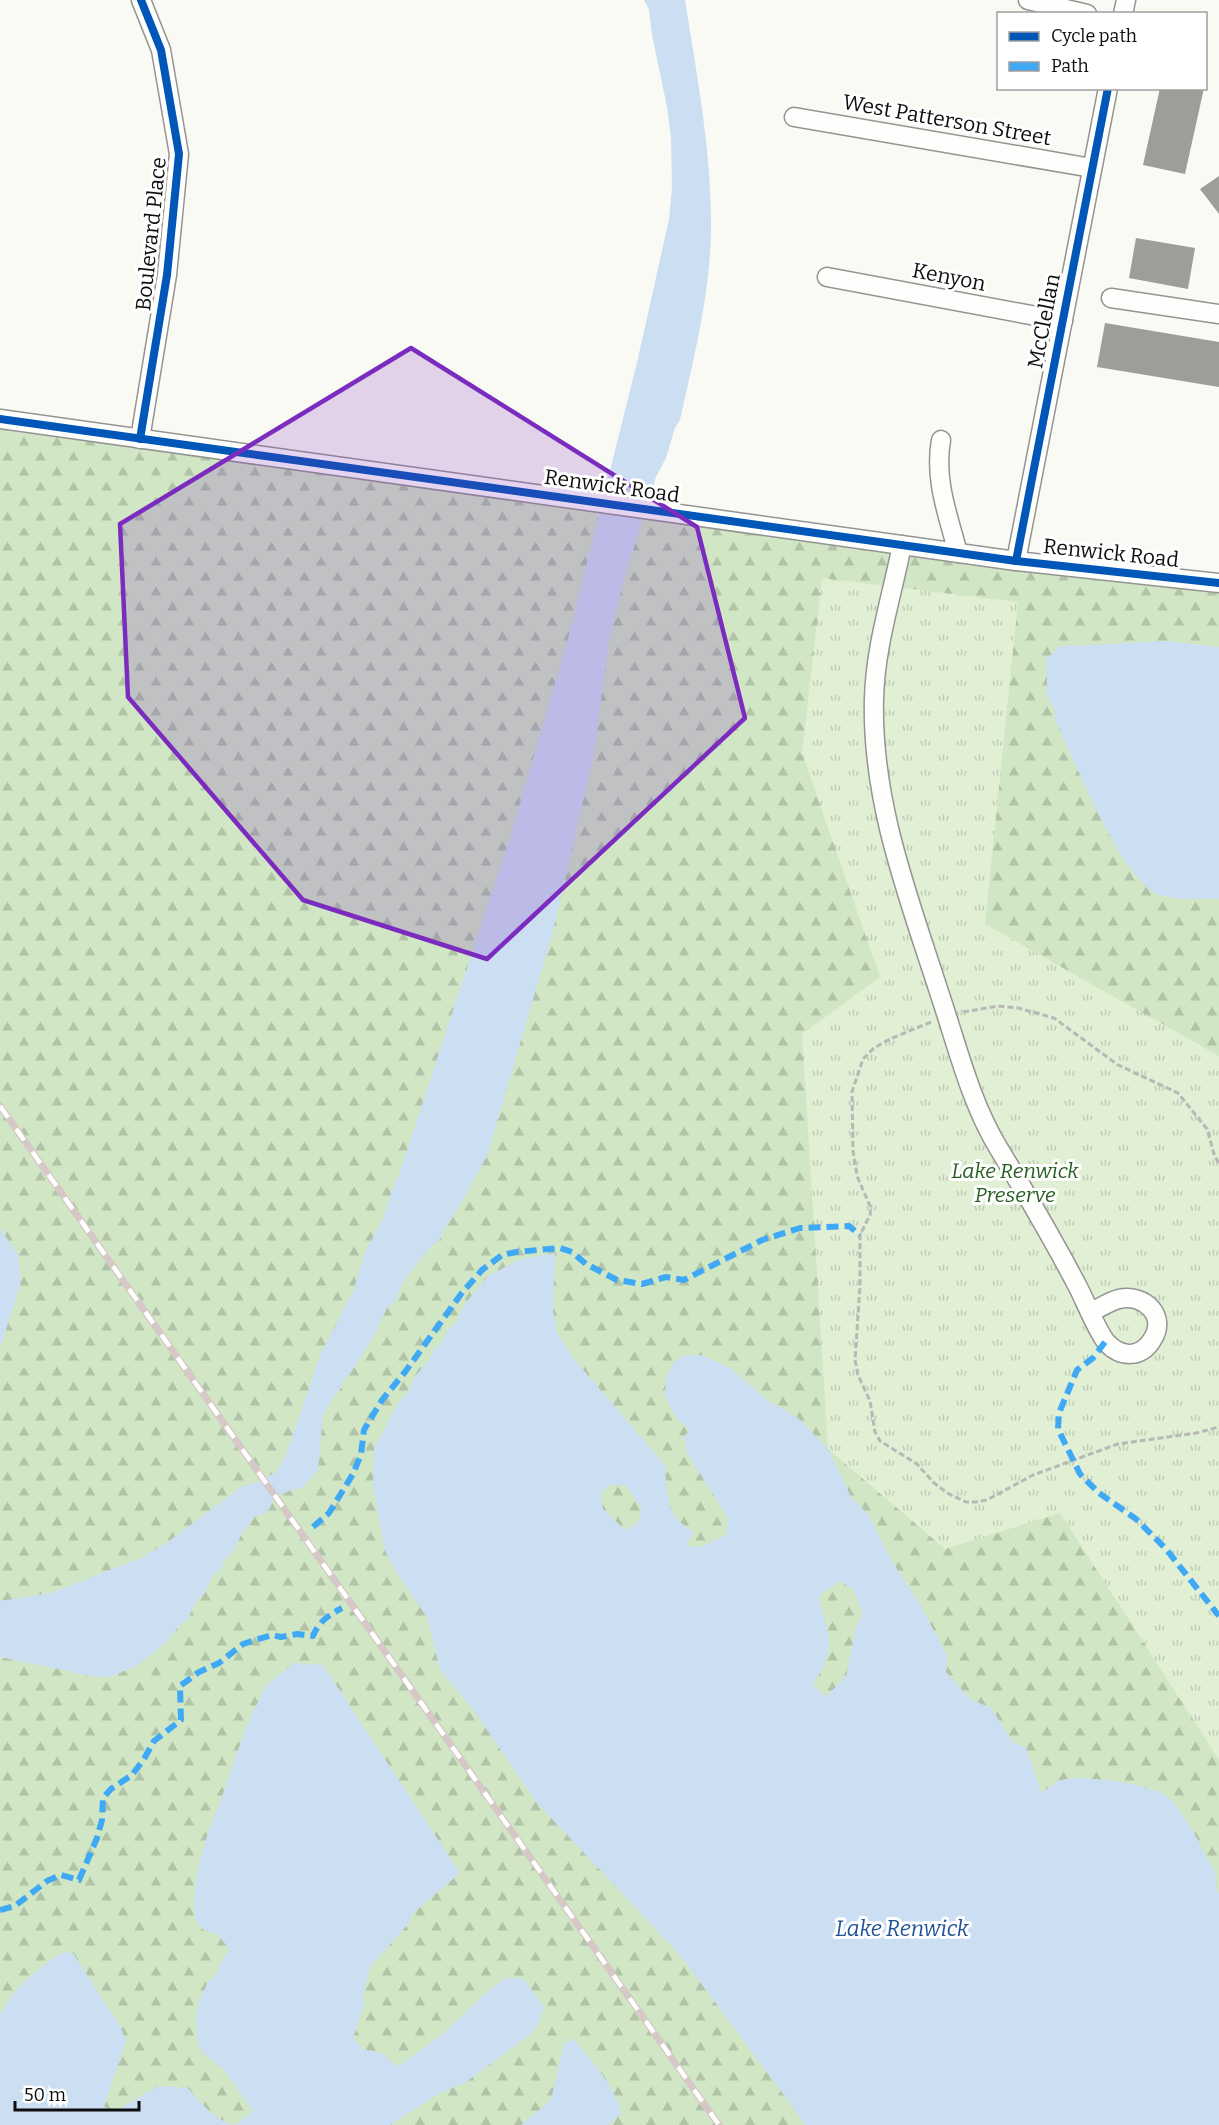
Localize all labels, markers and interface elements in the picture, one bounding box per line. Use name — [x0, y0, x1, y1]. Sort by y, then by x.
legend — [997, 12, 1207, 90]
text: Cycle path — [1051, 25, 1137, 47]
text: Path — [1051, 55, 1089, 77]
street label: West Patterson Street — [841, 89, 1054, 151]
street label: Boulevard Place — [130, 156, 172, 312]
street label: Kenyon — [910, 257, 988, 297]
street label: McClellan — [1022, 271, 1066, 371]
street label: Renwick Road — [543, 464, 681, 508]
street label: Renwick Road — [1042, 533, 1180, 573]
park label: Lake Renwick Preserve — [951, 1158, 1079, 1208]
water label: Lake Renwick — [835, 1915, 970, 1942]
scale bar — [15, 2074, 140, 2112]
text: 50 m — [24, 2084, 66, 2106]

